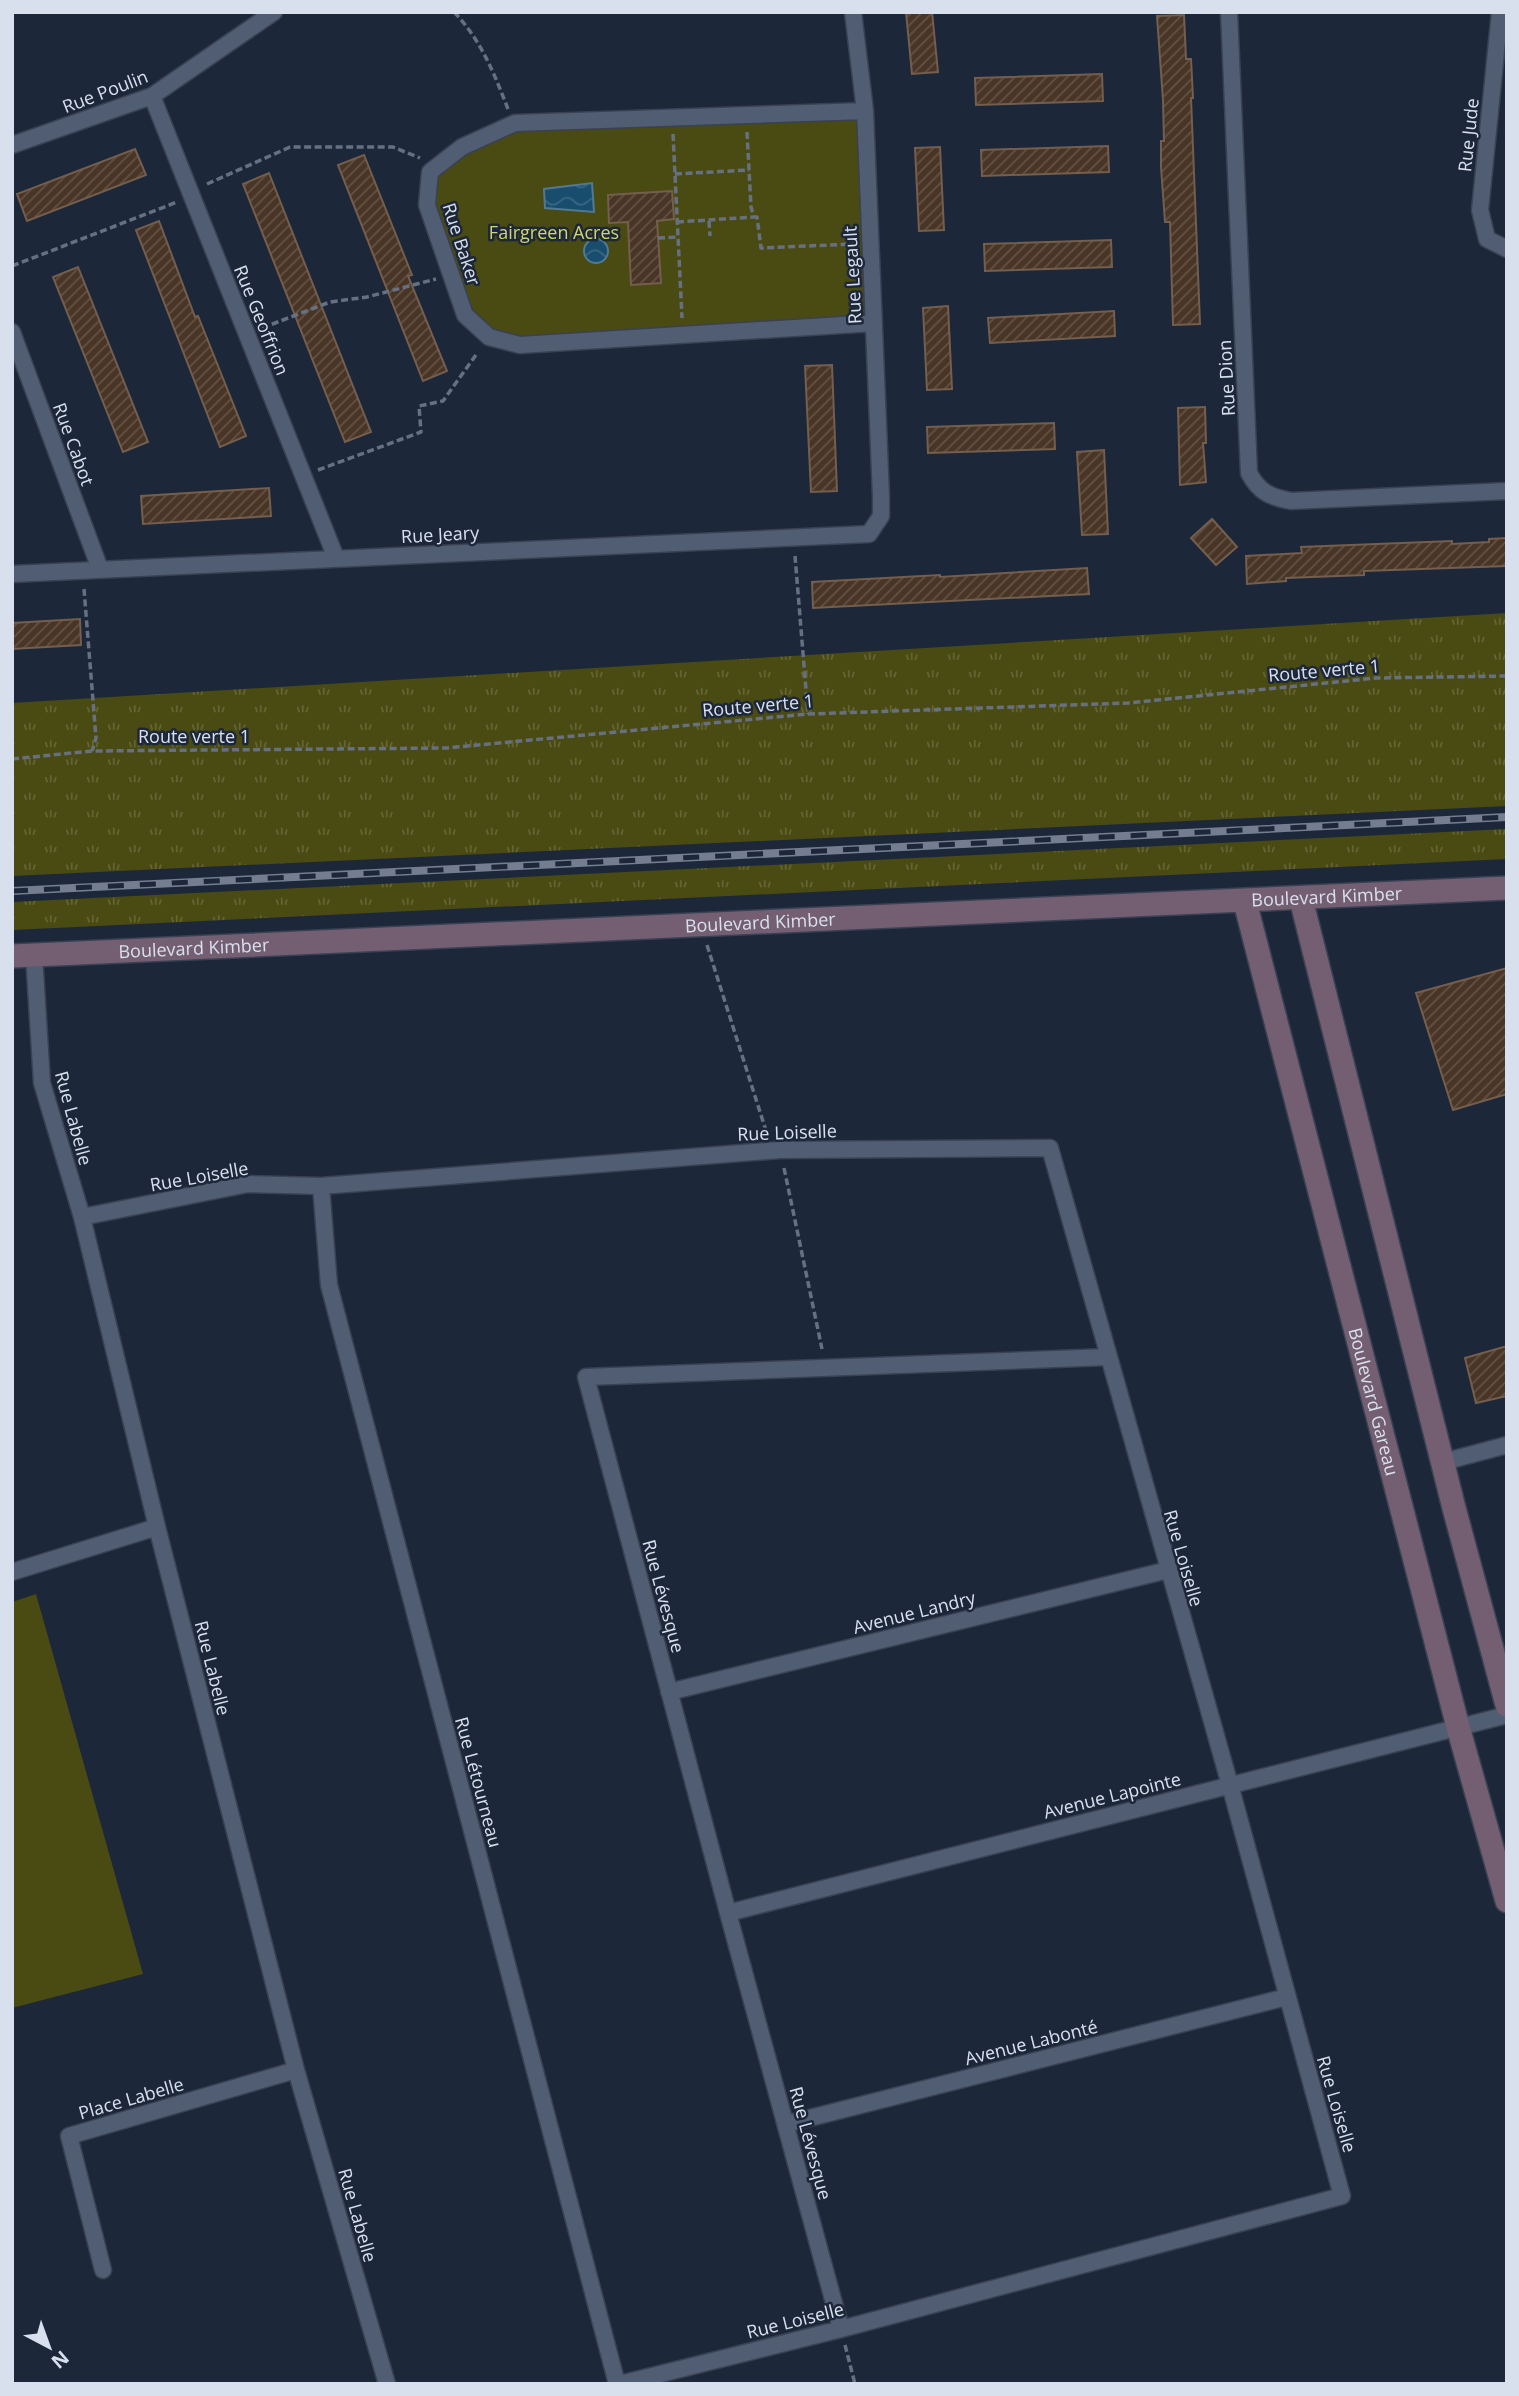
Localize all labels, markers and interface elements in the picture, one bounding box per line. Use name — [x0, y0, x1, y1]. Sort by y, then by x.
street label: Rue Poulin — [59, 64, 151, 118]
street label: Rue Jude — [1452, 97, 1484, 173]
street label: Rue Baker — [437, 200, 487, 289]
park label: Fairgreen Acres — [489, 220, 619, 244]
street label: Rue Legault — [837, 225, 867, 325]
street label: Rue Geoffrion — [229, 261, 295, 379]
street label: Rue Dion — [1212, 339, 1240, 417]
street label: Rue Cabot — [48, 399, 100, 489]
street label: Rue Jeary — [400, 520, 481, 548]
street label: Route verte 1 — [1267, 653, 1381, 687]
street label: Route verte 1 — [701, 688, 815, 722]
street label: Route verte 1 — [138, 724, 250, 748]
street label: Boulevard Kimber — [1251, 881, 1403, 912]
street label: Boulevard Kimber — [684, 907, 837, 937]
street label: Boulevard Kimber — [118, 932, 270, 963]
street label: Rue Labelle — [50, 1068, 98, 1168]
street label: Rue Loiselle — [737, 1118, 837, 1146]
street label: Rue Loiselle — [148, 1156, 250, 1196]
street label: Boulevard Gareau — [1343, 1325, 1405, 1478]
street label: Rue Loiselle — [1159, 1507, 1209, 1609]
street label: Rue Lévesque — [637, 1537, 691, 1655]
street label: Avenue Landry — [850, 1585, 979, 1639]
street label: Rue Labelle — [190, 1618, 236, 1718]
street label: Rue Létourneau — [450, 1714, 508, 1850]
street label: Avenue Lapointe — [1041, 1766, 1183, 1824]
street label: Avenue Labonté — [962, 2014, 1100, 2070]
street label: Rue Loiselle — [1312, 2053, 1362, 2155]
street label: Place Labelle — [76, 2072, 186, 2124]
street label: Rue Lévesque — [784, 2084, 838, 2202]
street label: Rue Labelle — [333, 2165, 383, 2265]
street label: Rue Loiselle — [744, 2296, 846, 2344]
north arrow — [14, 2312, 84, 2382]
text: N — [46, 2345, 75, 2375]

